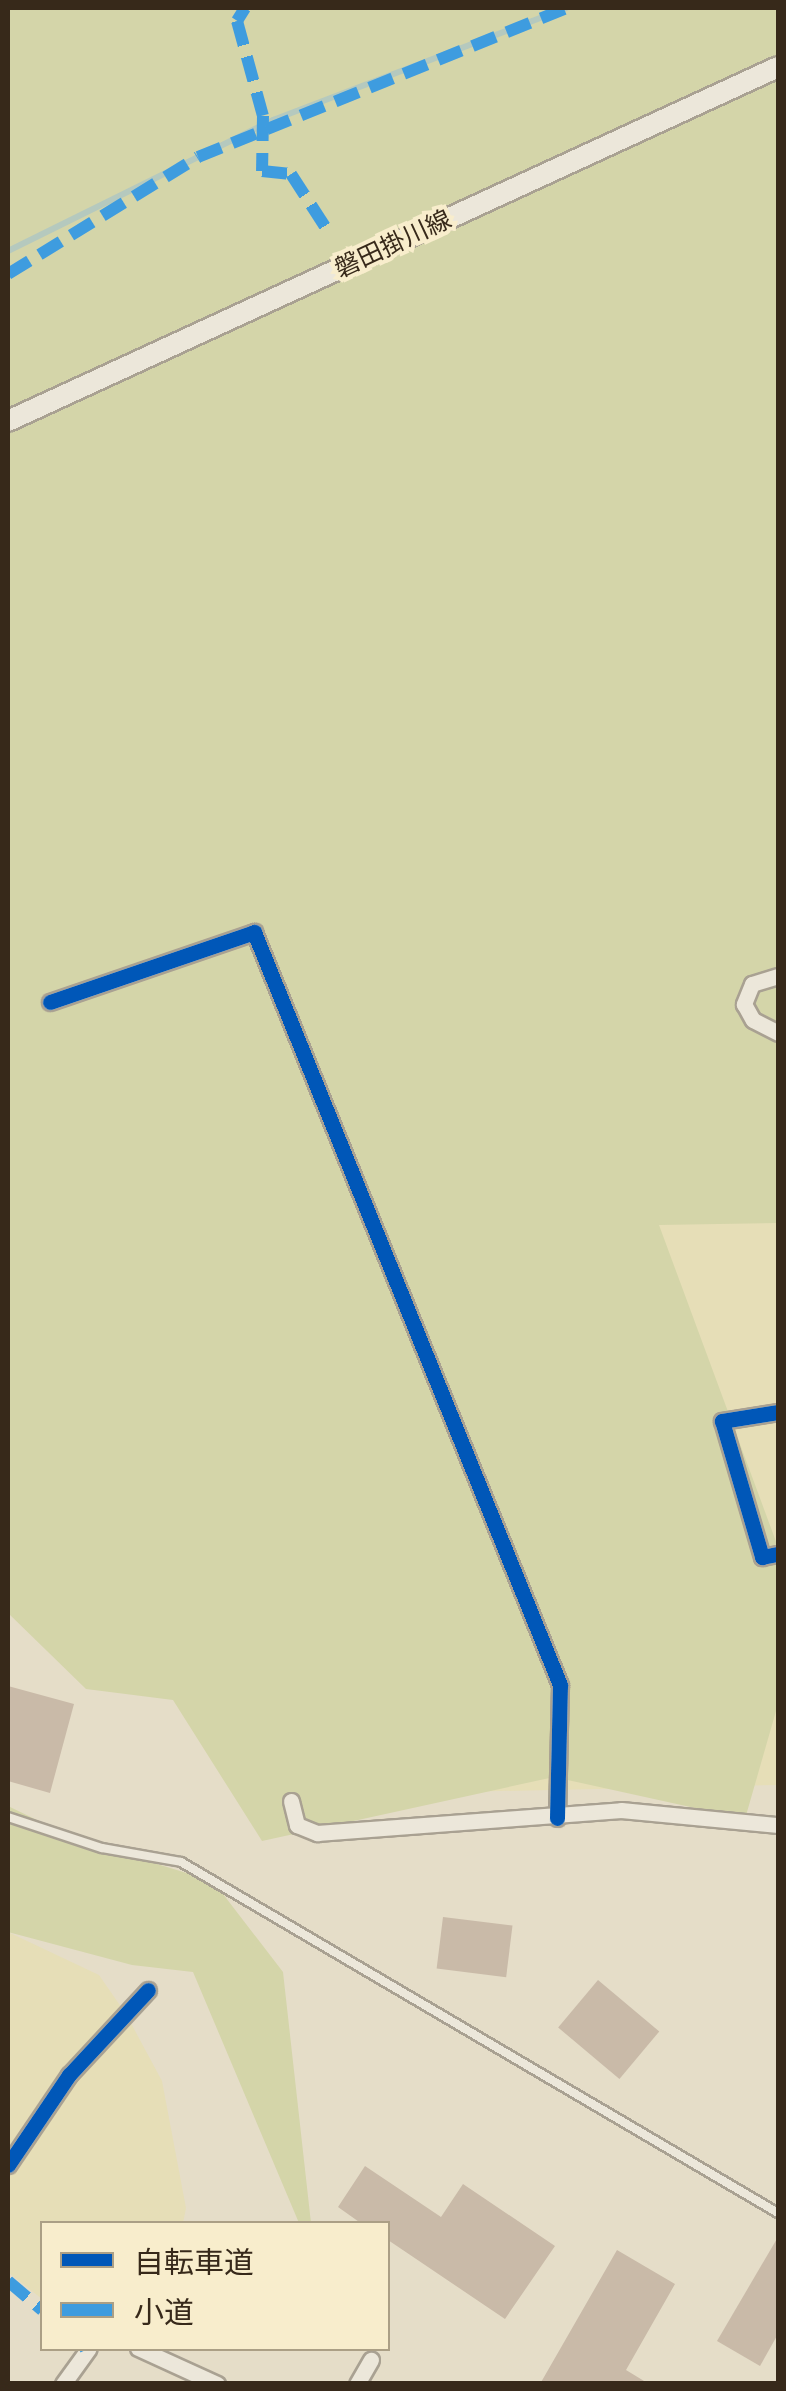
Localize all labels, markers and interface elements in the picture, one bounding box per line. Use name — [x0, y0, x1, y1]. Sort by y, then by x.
street label: 磐田掛川線 — [329, 202, 455, 282]
legend — [40, 2221, 390, 2351]
text: 自転車道 — [134, 2238, 254, 2282]
text: 小道 — [134, 2288, 194, 2332]

